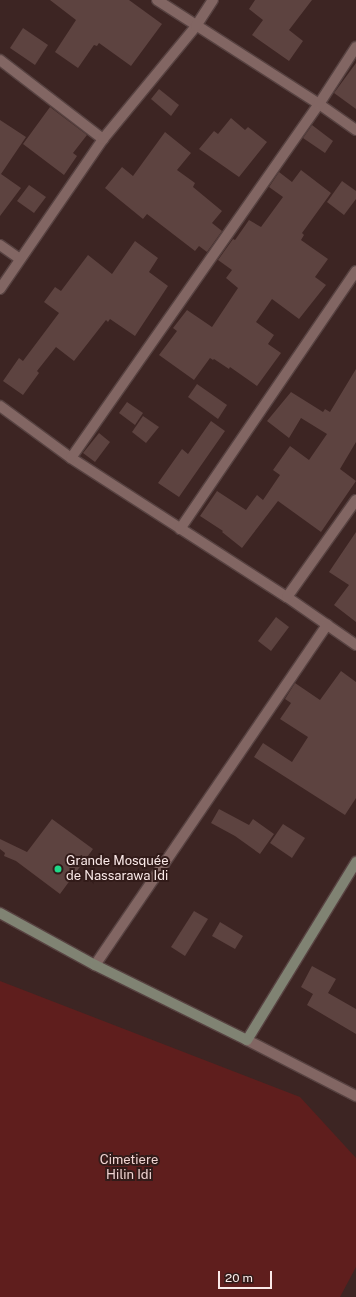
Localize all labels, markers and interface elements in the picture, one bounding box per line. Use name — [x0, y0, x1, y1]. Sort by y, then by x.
place label: Grande Mosquée de Nassarawa Idi — [66, 854, 169, 885]
marker: Grande Mosquée de Nassarawa Idi — [53, 864, 63, 874]
park label: Cimetiere Hilin Idi — [100, 1153, 158, 1184]
scale bar — [220, 1263, 274, 1289]
text: 20 m — [225, 1271, 253, 1285]

